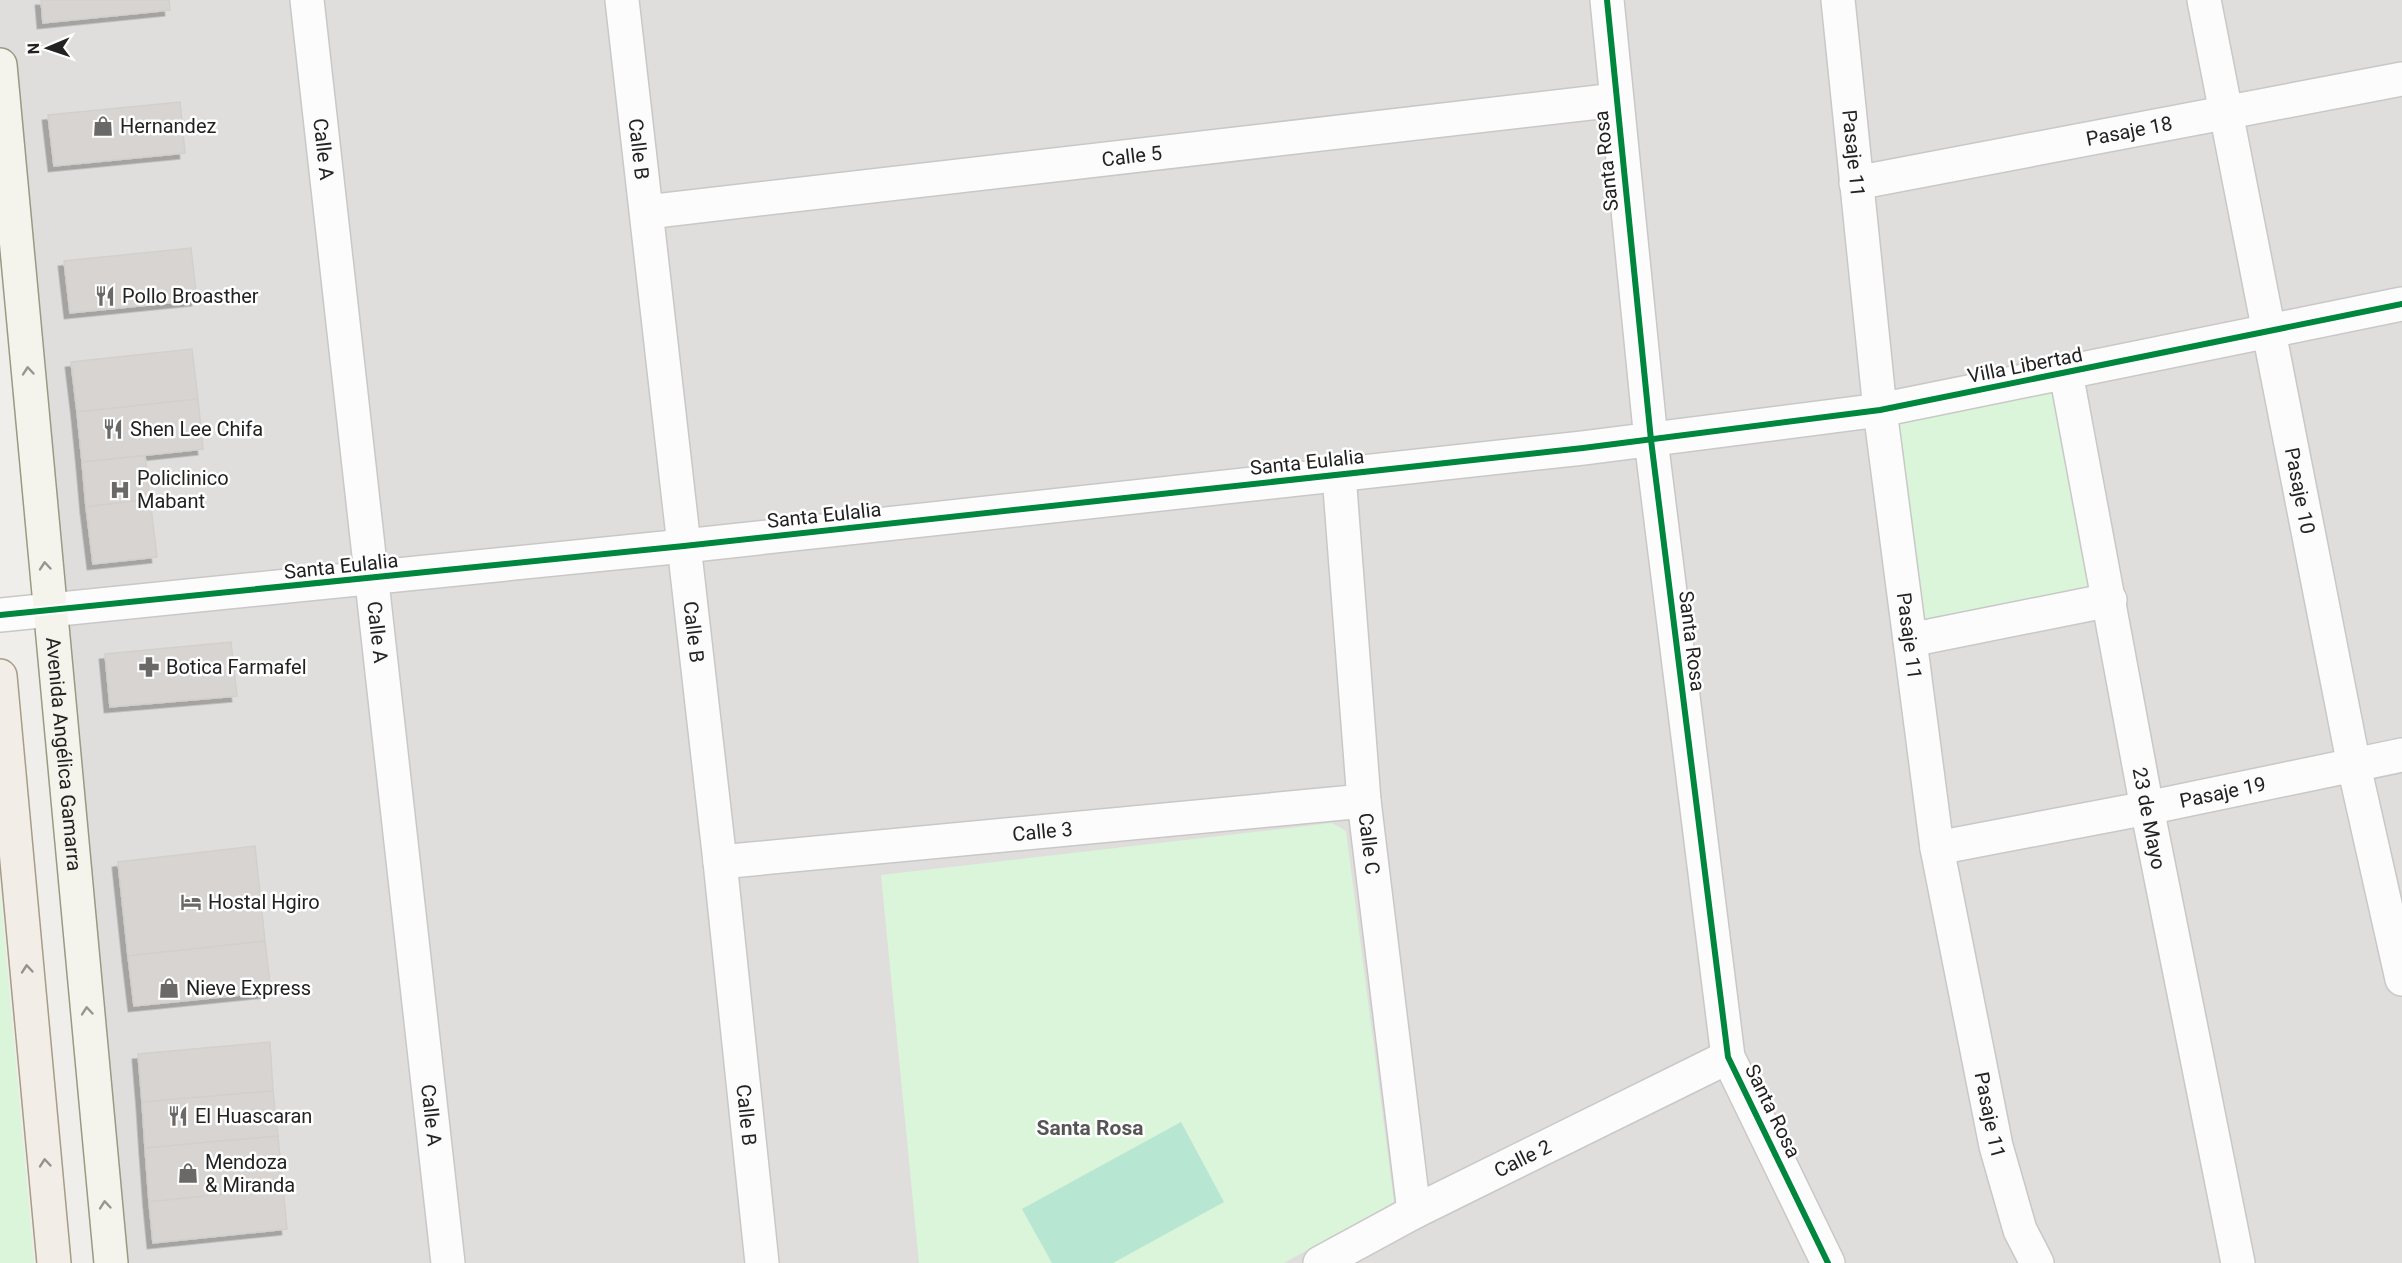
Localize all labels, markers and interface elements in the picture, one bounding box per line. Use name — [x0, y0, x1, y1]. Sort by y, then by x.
north arrow — [18, 18, 78, 78]
text: N — [24, 43, 43, 54]
street label: Pasaje 11 — [1837, 108, 1870, 198]
street label: Santa Rosa — [1589, 109, 1623, 213]
street label: Pasaje 18 — [2084, 111, 2174, 151]
shop icon: Hernandez — [91, 114, 115, 138]
place label: Hernandez — [120, 114, 217, 138]
street label: Calle A — [308, 117, 339, 181]
street label: Calle B — [624, 117, 654, 181]
street label: Calle 5 — [1100, 141, 1163, 171]
restaurant icon: Pollo Broasther — [93, 284, 117, 308]
place label: Pollo Broasther — [122, 284, 259, 308]
street label: Villa Libertad — [1965, 342, 2085, 388]
one-way arrow — [22, 367, 35, 376]
restaurant icon: Shen Lee Chifa — [101, 417, 125, 441]
place label: Shen Lee Chifa — [130, 417, 263, 441]
street label: Santa Eulalia — [1249, 444, 1365, 480]
street label: Pasaje 10 — [2280, 445, 2320, 536]
place label: Policlinico Mabant — [137, 466, 229, 513]
hospital icon: Policlinico Mabant — [108, 478, 132, 502]
street label: Santa Eulalia — [766, 497, 882, 533]
street label: Santa Eulalia — [283, 548, 399, 584]
one-way arrow — [39, 561, 52, 570]
street label: Santa Rosa — [1674, 589, 1710, 693]
street label: Pasaje 11 — [1892, 591, 1927, 681]
street label: Calle A — [362, 600, 393, 664]
street label: Calle B — [678, 600, 709, 664]
street label: Avenida Angélica Gamarra — [41, 636, 87, 872]
pharmacy icon: Botica Farmafel — [137, 655, 161, 679]
place label: Botica Farmafel — [166, 655, 307, 679]
street label: 23 de Mayo — [2128, 765, 2171, 871]
street label: Pasaje 19 — [2177, 772, 2268, 813]
street label: Calle C — [1354, 811, 1385, 876]
street label: Calle 3 — [1011, 817, 1074, 846]
hotel icon: Hostal Hgiro — [179, 890, 203, 914]
place label: Hostal Hgiro — [208, 890, 320, 914]
one-way arrow — [21, 964, 34, 973]
shop icon: Nieve Express — [157, 976, 181, 1000]
place label: Nieve Express — [186, 976, 311, 1000]
one-way arrow — [81, 1006, 94, 1015]
street label: Santa Rosa — [1740, 1060, 1806, 1162]
street label: Pasaje 11 — [1970, 1070, 2011, 1161]
street label: Calle A — [416, 1083, 447, 1147]
street label: Calle B — [731, 1083, 762, 1147]
restaurant icon: El Huascaran — [166, 1104, 190, 1128]
place label: El Huascaran — [195, 1104, 312, 1128]
district label: Santa Rosa — [1037, 1116, 1143, 1140]
street label: Calle 2 — [1490, 1134, 1555, 1183]
place label: Mendoza & Miranda — [205, 1150, 295, 1197]
one-way arrow — [39, 1158, 52, 1167]
shop icon: Mendoza & Miranda — [176, 1161, 200, 1185]
one-way arrow — [99, 1200, 112, 1209]

